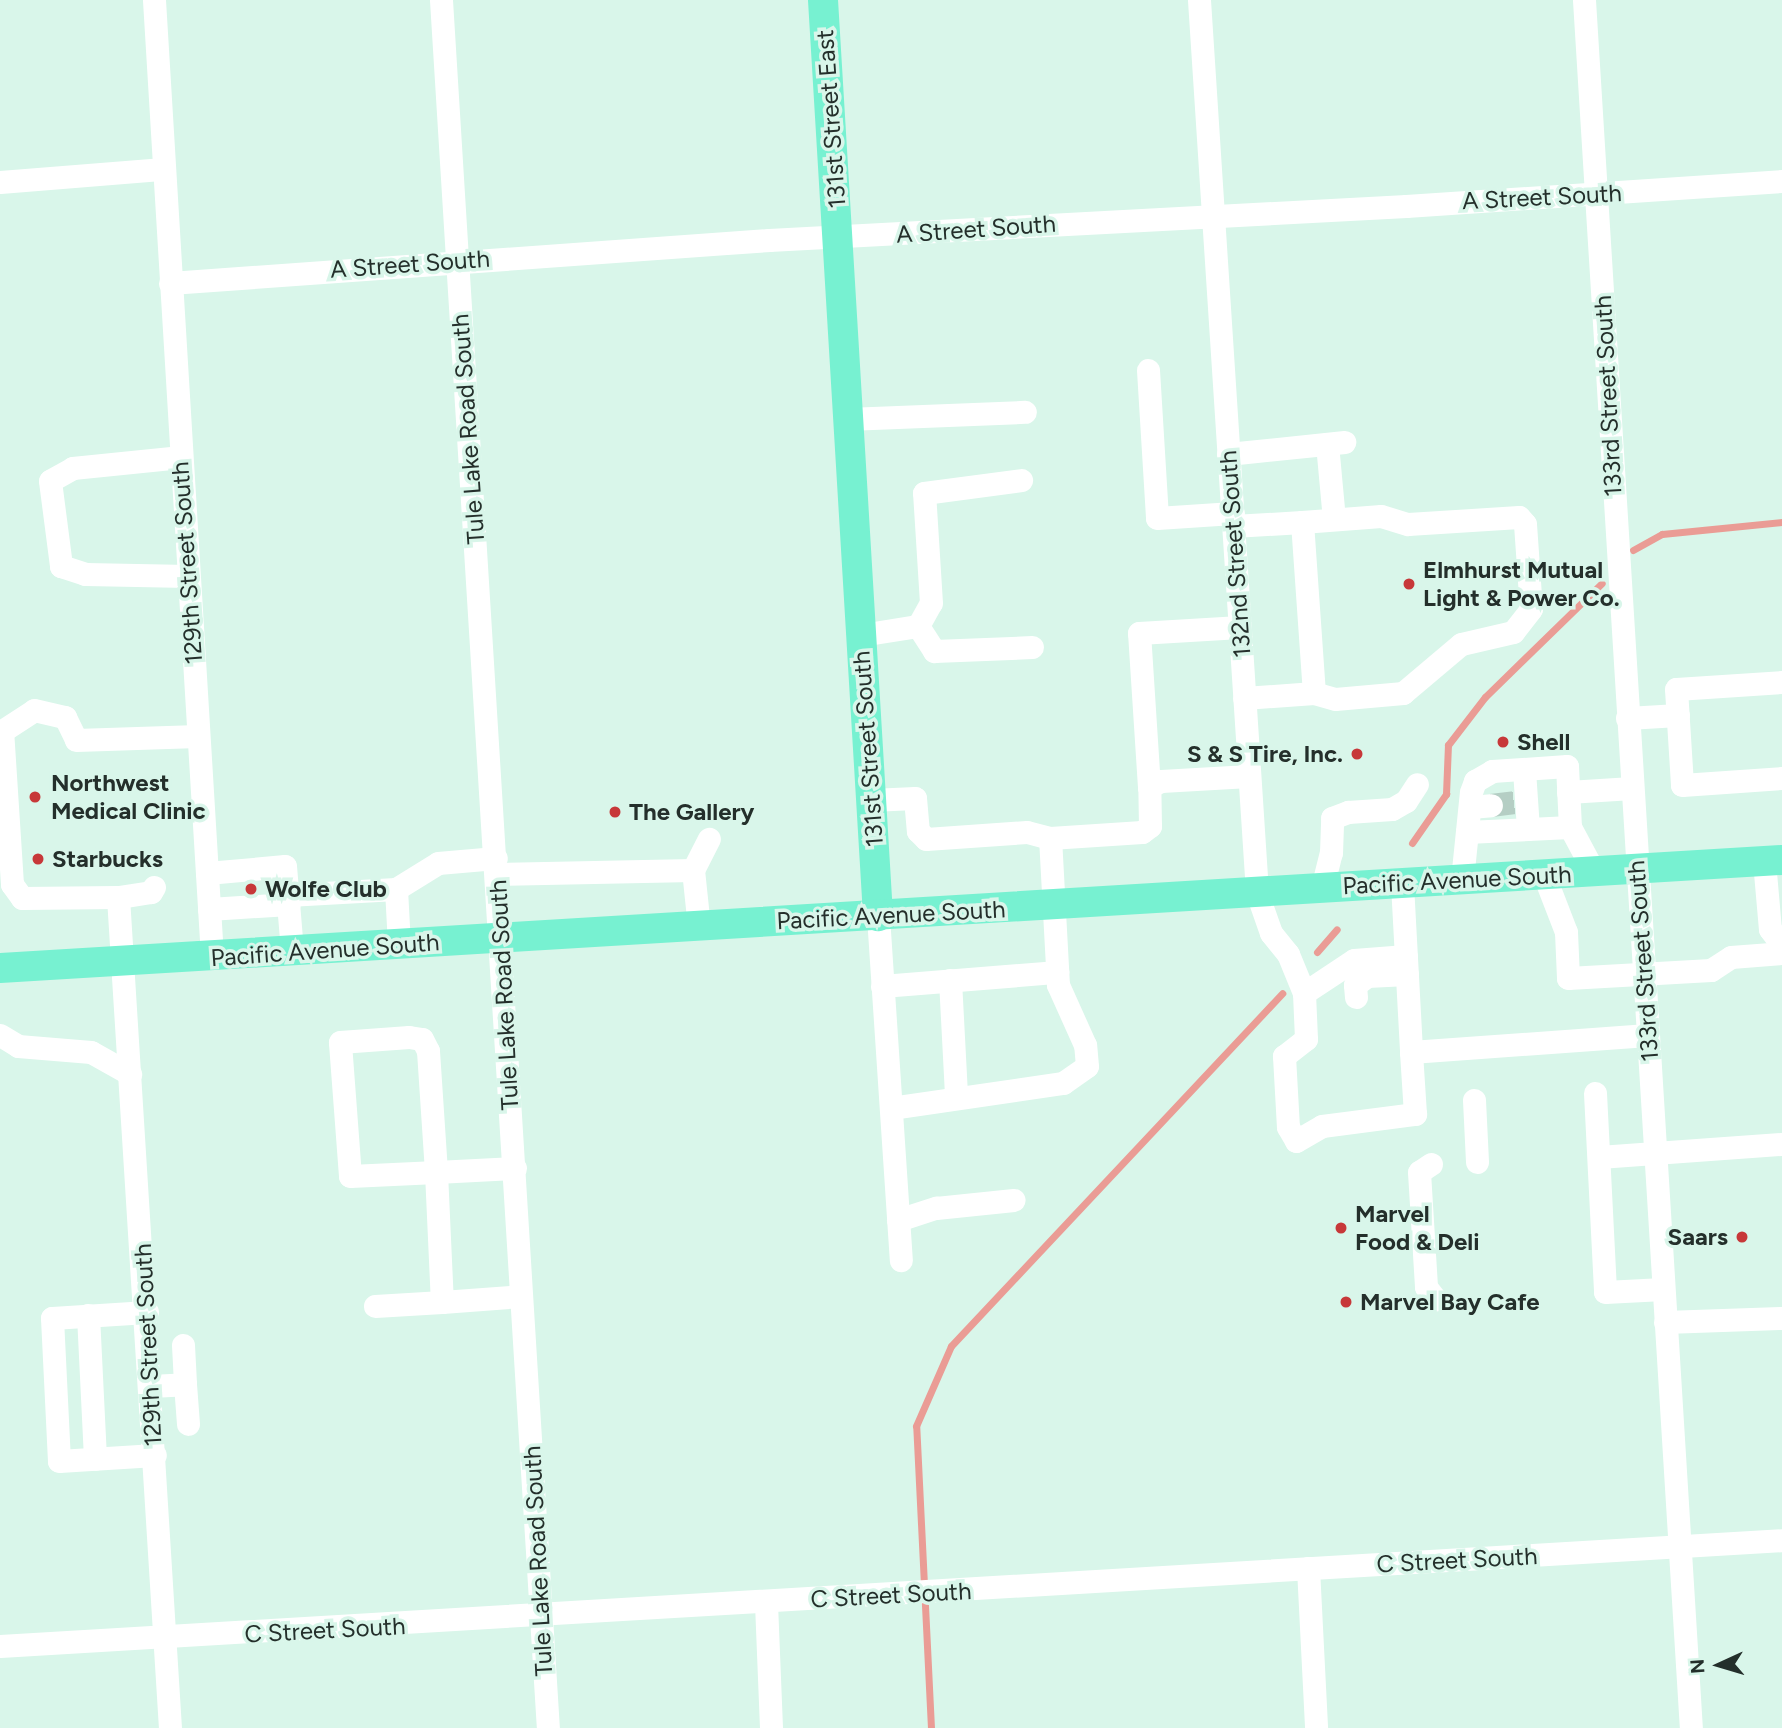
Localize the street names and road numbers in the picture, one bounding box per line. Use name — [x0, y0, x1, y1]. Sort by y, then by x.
street label: 131st Street East — [810, 29, 852, 209]
street label: A Street South — [1461, 178, 1623, 216]
street label: A Street South — [895, 209, 1057, 249]
street label: A Street South — [329, 244, 491, 284]
street label: 133rd Street South — [1588, 295, 1628, 497]
street label: Tule Lake Road South — [446, 313, 490, 545]
street label: 132nd Street South — [1213, 450, 1257, 658]
street label: 129th Street South — [166, 461, 208, 665]
street label: 131st Street South — [847, 650, 889, 848]
street label: 133rd Street South — [1622, 859, 1664, 1063]
street label: Pacific Avenue South — [1342, 860, 1572, 900]
street label: Tule Lake Road South — [484, 879, 524, 1111]
street label: Pacific Avenue South — [776, 895, 1006, 935]
street label: Pacific Avenue South — [210, 928, 440, 972]
street label: 129th Street South — [128, 1243, 168, 1447]
street label: Tule Lake Road South — [518, 1445, 558, 1677]
street label: C Street South — [1376, 1541, 1538, 1579]
street label: C Street South — [810, 1576, 972, 1614]
street label: C Street South — [244, 1611, 406, 1649]

